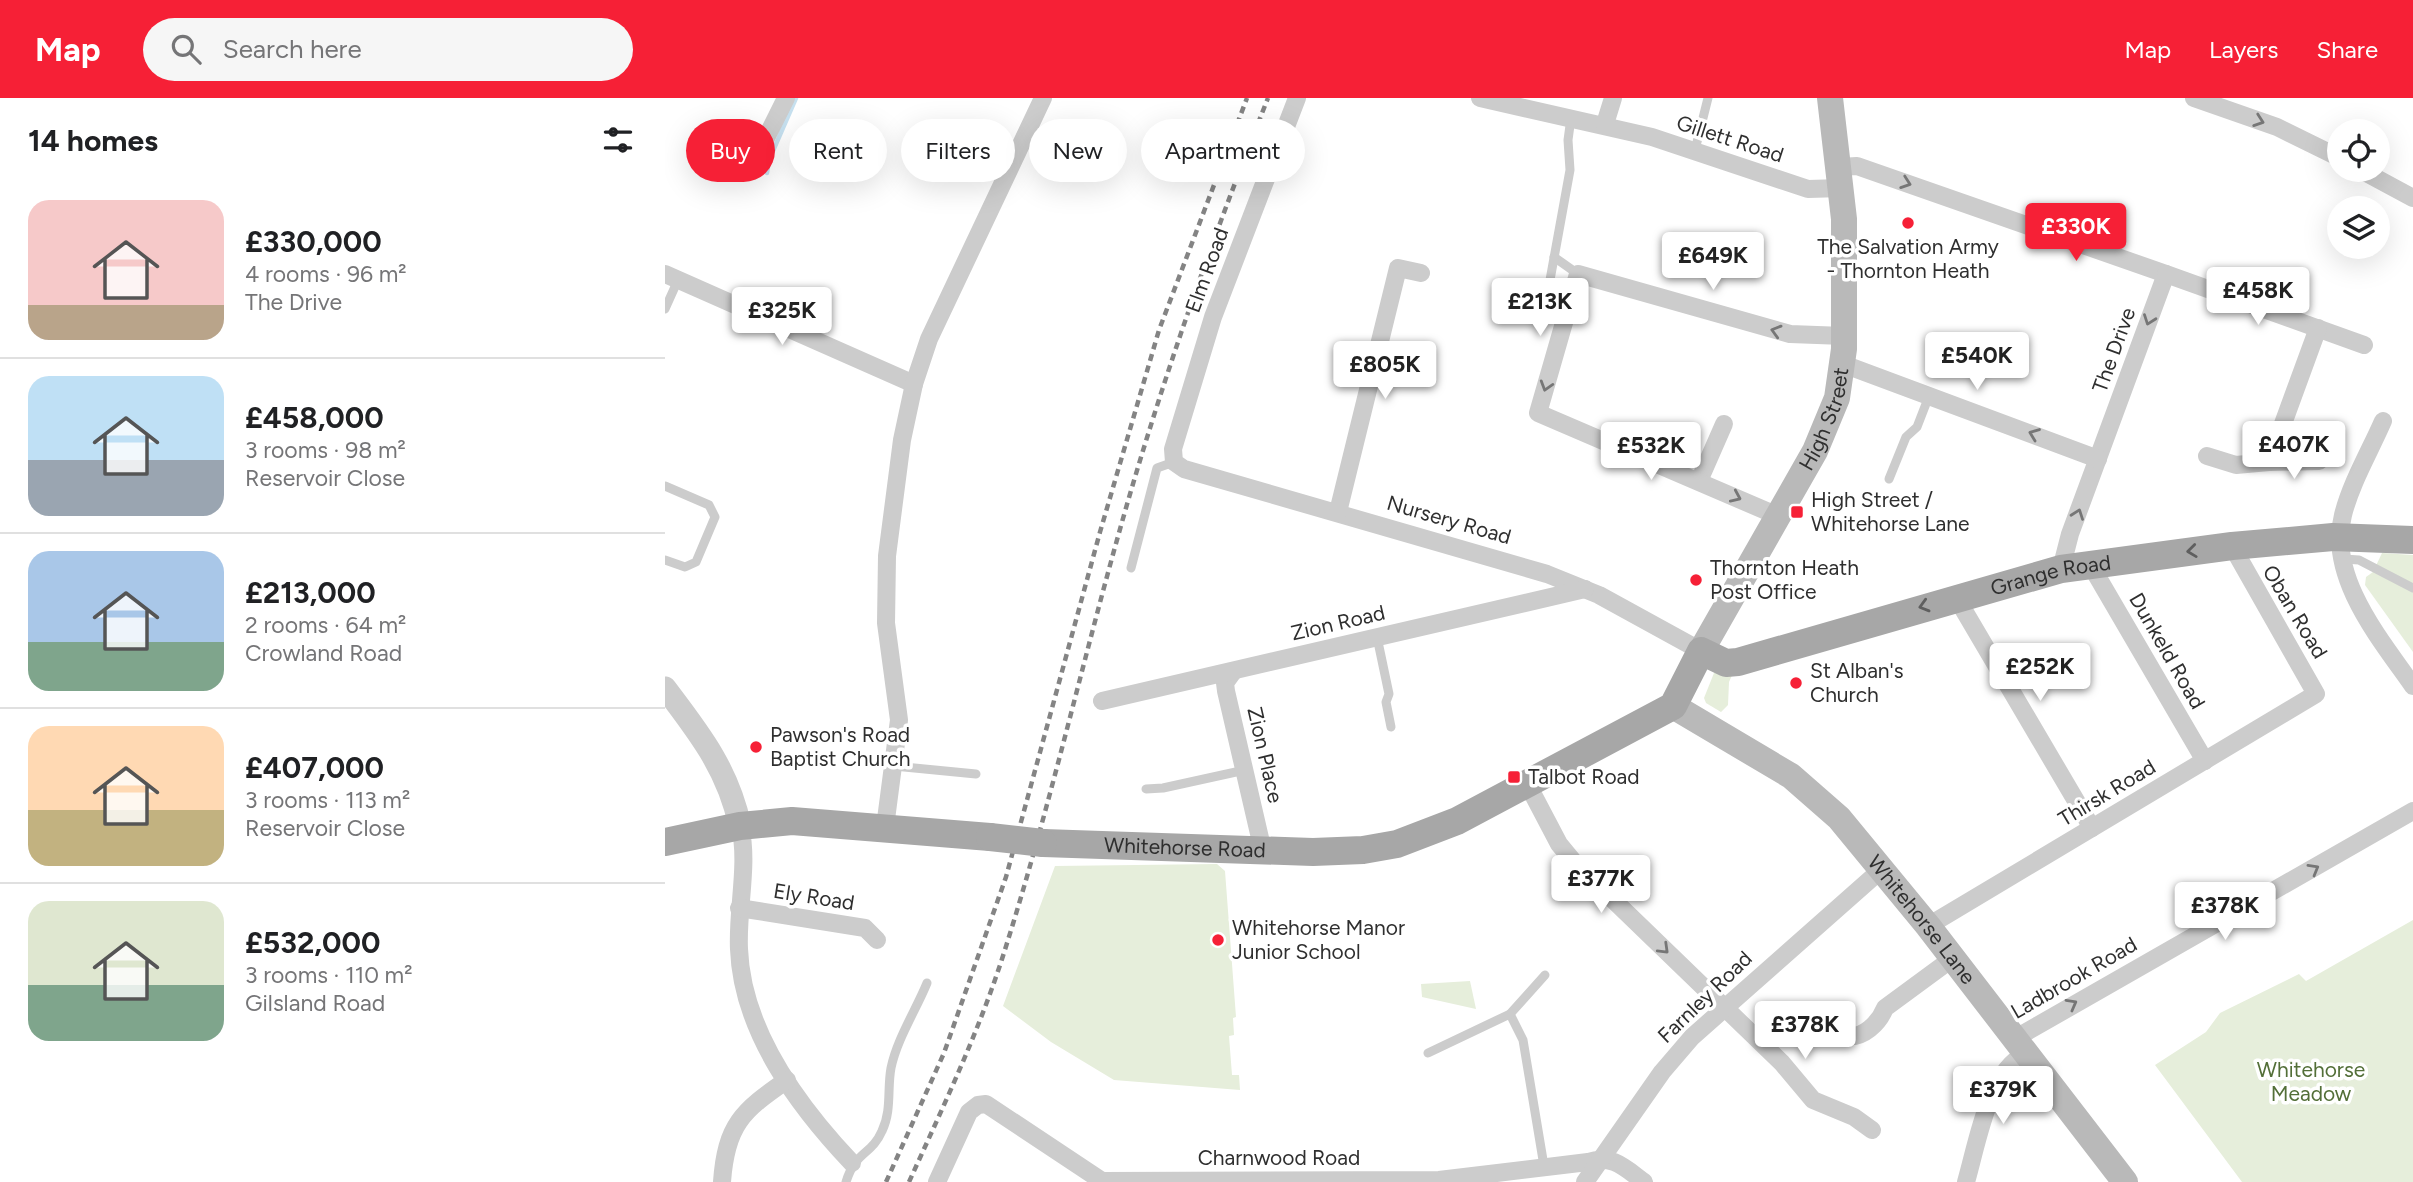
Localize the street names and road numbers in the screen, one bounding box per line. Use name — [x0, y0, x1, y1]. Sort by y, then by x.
street label: Gillett Road — [1674, 109, 1787, 168]
street label: Elm Road — [1180, 224, 1233, 316]
street label: The Drive — [2087, 304, 2140, 396]
street label: High Street — [1794, 366, 1853, 475]
street label: Nursery Road — [1384, 490, 1514, 549]
street label: Grange Road — [1988, 549, 2112, 601]
street label: Oban Road — [2258, 560, 2333, 663]
street label: Dunkeld Road — [2124, 588, 2211, 713]
street label: Zion Road — [1288, 600, 1387, 645]
street label: Zion Place — [1242, 704, 1289, 805]
street label: Thirsk Road — [2054, 754, 2160, 831]
street label: Whitehorse Road — [1104, 832, 1266, 862]
street label: Whitehorse Lane — [1863, 850, 1981, 989]
street label: Ely Road — [772, 878, 856, 915]
street label: Ladbrook Road — [2006, 931, 2141, 1024]
street label: Farnley Road — [1652, 946, 1757, 1048]
street label: Charnwood Road — [1198, 1145, 1360, 1170]

